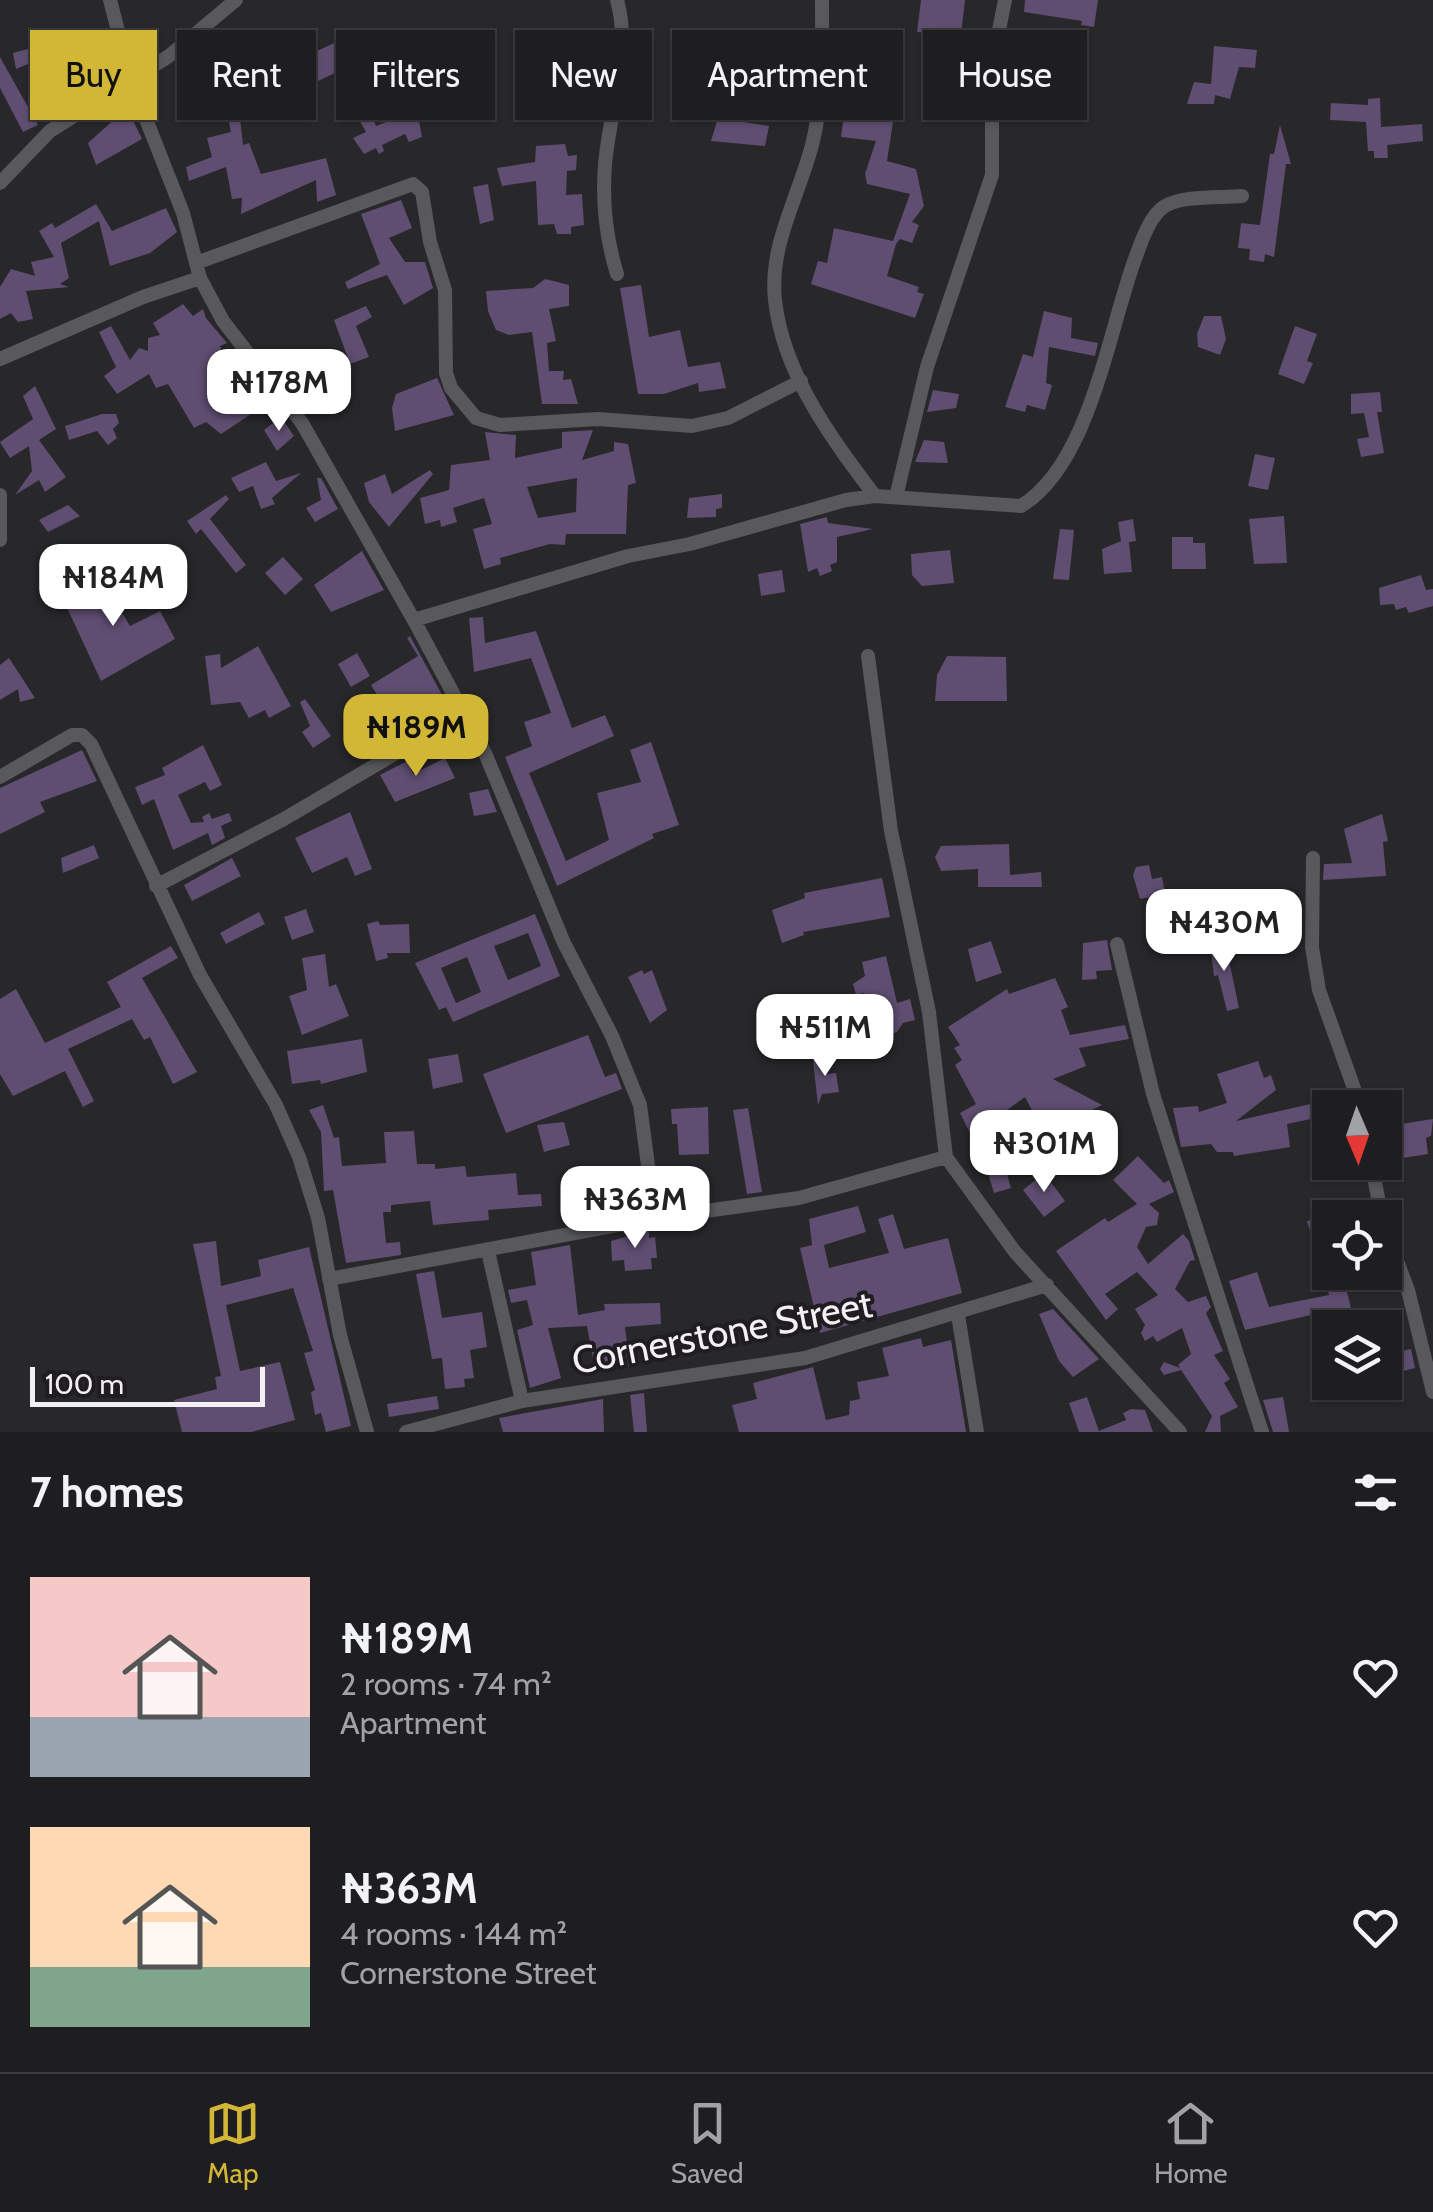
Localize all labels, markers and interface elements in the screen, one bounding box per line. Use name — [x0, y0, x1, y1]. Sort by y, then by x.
chip: Buy — [30, 30, 157, 120]
chip: Rent — [177, 30, 316, 120]
chip: Filters — [336, 30, 495, 120]
chip: New — [515, 30, 652, 120]
chip: Apartment — [672, 30, 903, 120]
chip: House — [923, 30, 1087, 120]
pin: ₦178M — [209, 349, 349, 434]
text: ₦178M — [229, 362, 329, 401]
pin: ₦184M — [43, 544, 183, 629]
text: ₦184M — [61, 557, 165, 596]
pin: ₦189M — [346, 694, 486, 779]
text: ₦189M — [365, 707, 467, 746]
pin: ₦430M — [1154, 889, 1294, 974]
text: ₦430M — [1168, 902, 1280, 941]
pin: ₦511M — [755, 994, 895, 1079]
text: ₦511M — [778, 1007, 872, 1046]
north arrow — [1312, 1090, 1402, 1180]
map controls — [1312, 1090, 1402, 1400]
pin: ₦301M — [974, 1110, 1114, 1195]
text: ₦301M — [992, 1123, 1096, 1162]
pin: ₦363M — [565, 1166, 705, 1251]
text: ₦363M — [583, 1179, 687, 1218]
button: locate — [1312, 1200, 1402, 1290]
street label: Cornerstone Street — [568, 1280, 876, 1384]
button: layers — [1312, 1310, 1402, 1400]
scale bar — [30, 1362, 265, 1406]
text: 100 m — [45, 1367, 124, 1401]
icon: filters — [1348, 1465, 1403, 1520]
text: 7 homes — [30, 1466, 184, 1518]
text: ₦189M — [340, 1612, 473, 1664]
icon: home — [110, 1617, 230, 1737]
icon: heart — [1348, 1650, 1403, 1705]
text: 2 rooms · 74 m² — [340, 1664, 552, 1703]
text: Apartment — [340, 1703, 487, 1742]
text: ₦363M — [340, 1862, 478, 1914]
icon: home — [110, 1867, 230, 1987]
icon: heart — [1348, 1900, 1403, 1955]
text: 4 rooms · 144 m² — [340, 1914, 567, 1953]
text: Cornerstone Street — [340, 1953, 597, 1992]
tab: Map — [205, 2096, 260, 2190]
tab: Saved — [671, 2096, 744, 2190]
tab: Home — [1154, 2096, 1228, 2190]

